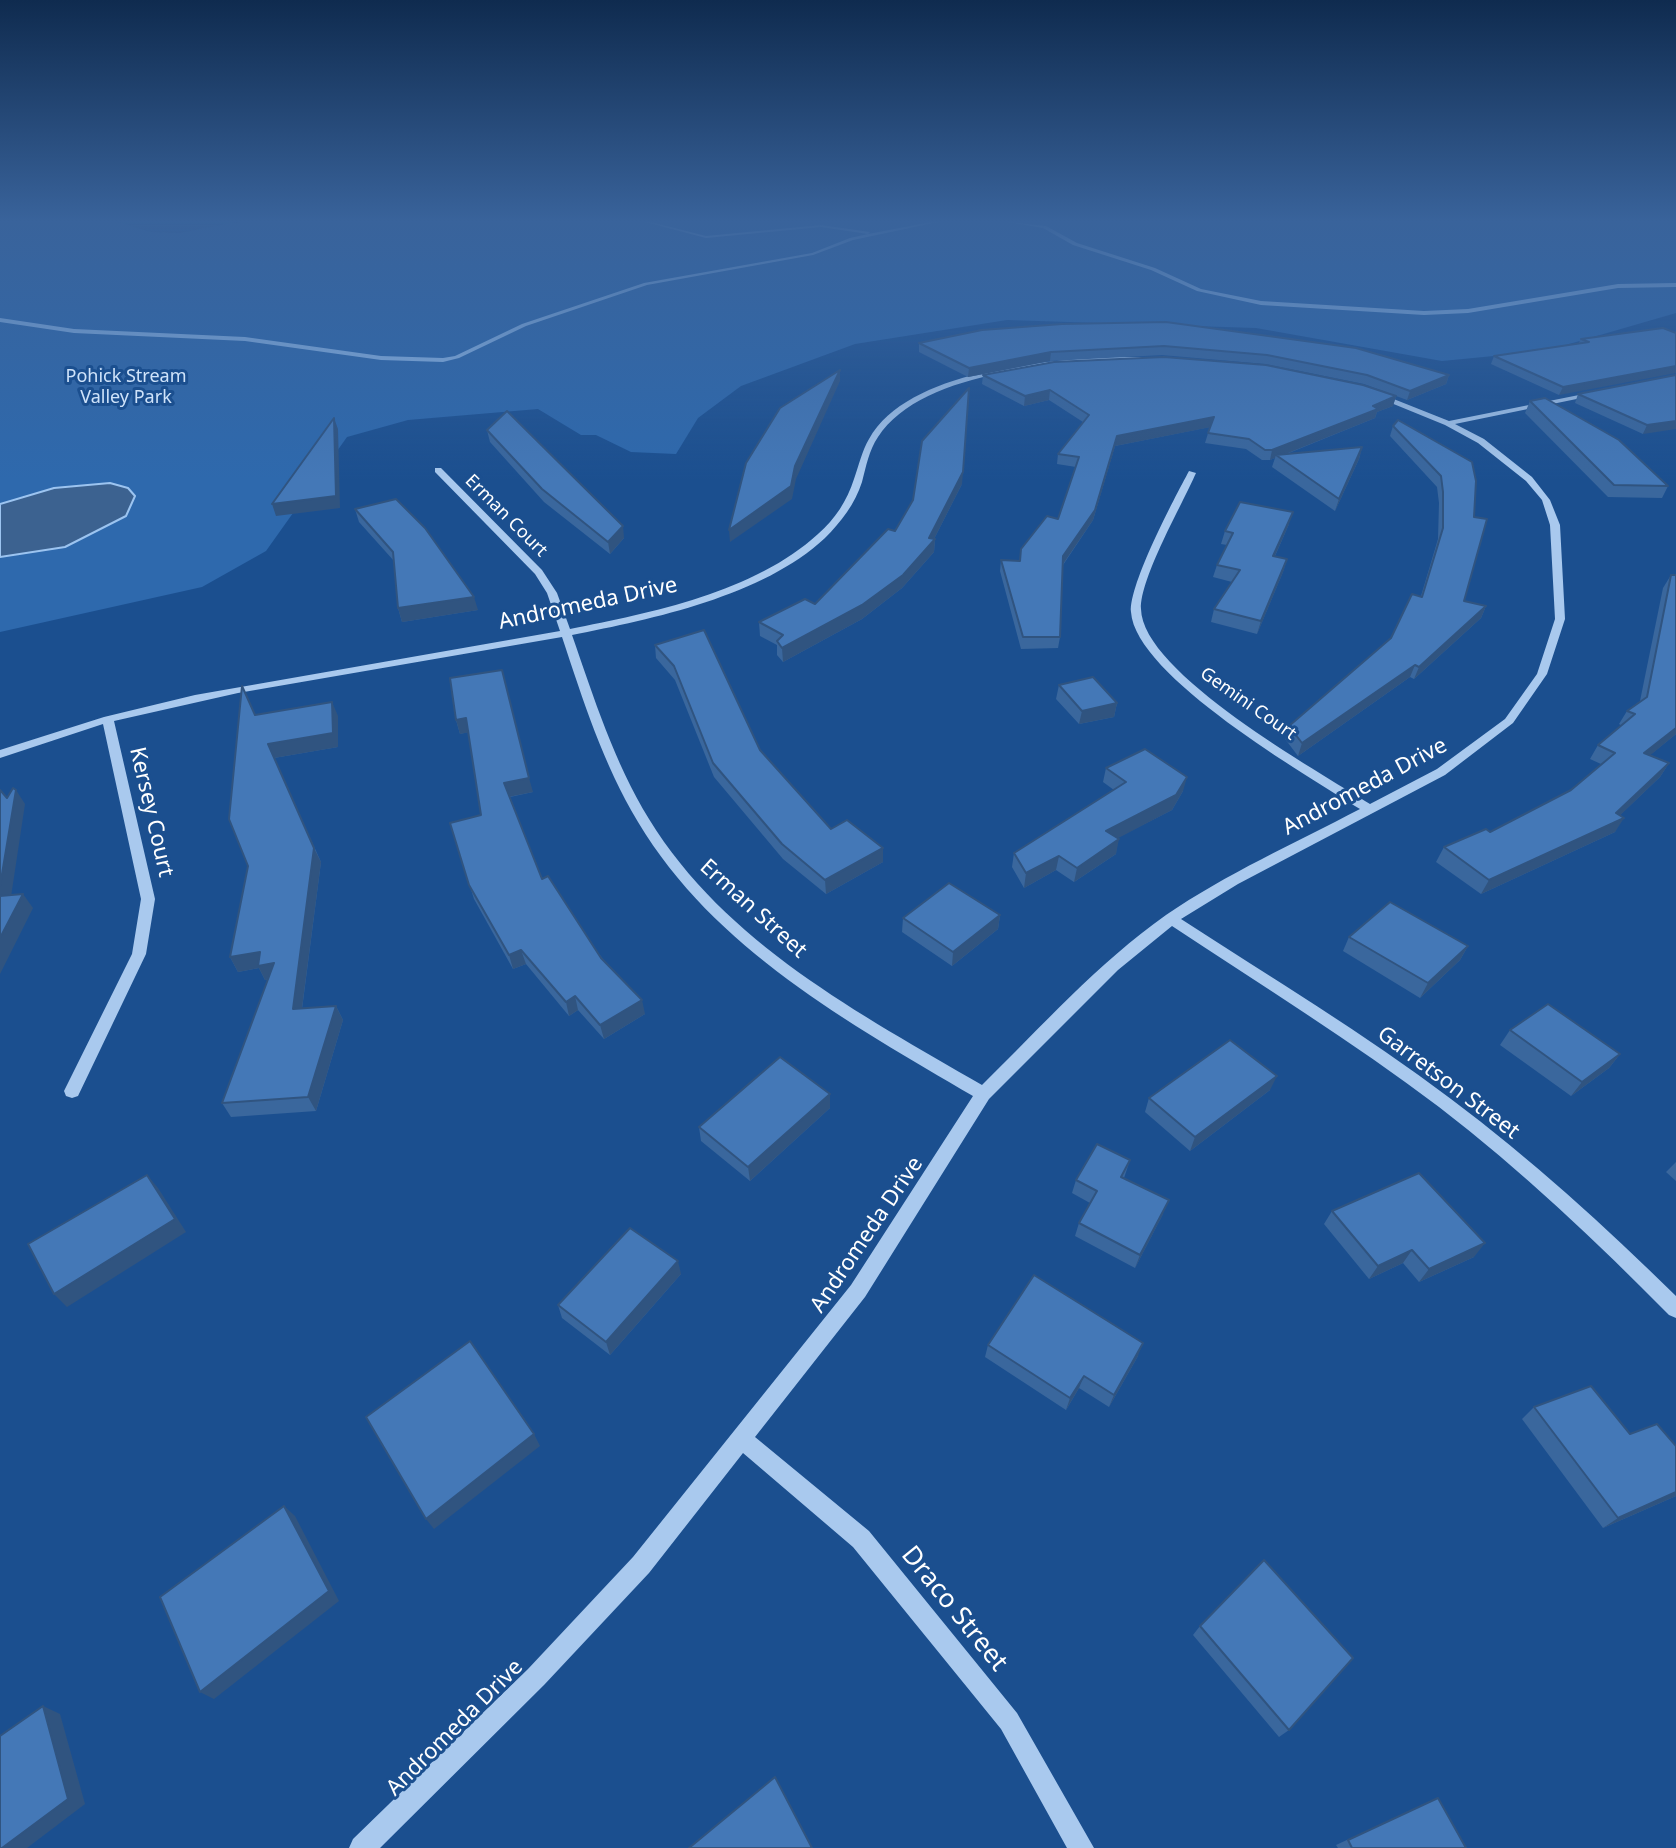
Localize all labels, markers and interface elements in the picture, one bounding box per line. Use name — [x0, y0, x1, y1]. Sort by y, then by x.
park label: Pohick Stream Valley Park — [65, 366, 187, 408]
street label: Erman Court — [460, 470, 552, 562]
street label: Andromeda Drive — [496, 572, 680, 636]
street label: Gemini Court — [1196, 663, 1300, 745]
street label: Andromeda Drive — [1278, 733, 1452, 841]
street label: Kersey Court — [123, 745, 179, 879]
street label: Erman Street — [694, 854, 812, 964]
street label: Garretson Street — [1372, 1021, 1524, 1145]
street label: Andromeda Drive — [805, 1152, 929, 1318]
street label: Draco Street — [894, 1540, 1014, 1678]
street label: Andromeda Drive — [381, 1654, 529, 1802]

